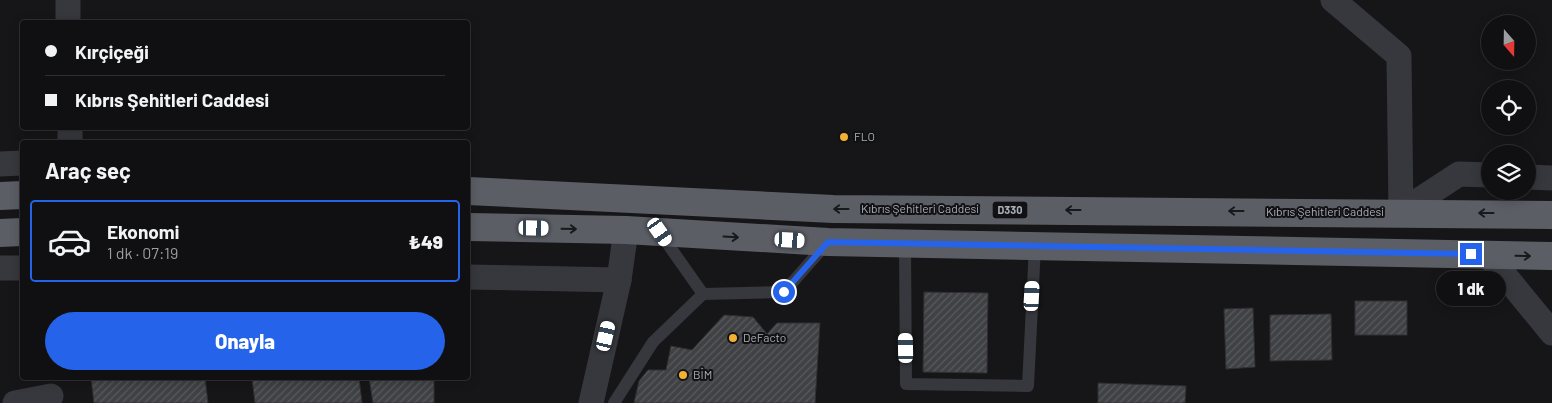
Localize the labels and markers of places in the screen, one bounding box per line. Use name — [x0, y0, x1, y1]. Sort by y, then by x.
place label: FLO — [854, 129, 875, 143]
marker: FLO — [838, 131, 850, 143]
place label: DeFacto — [743, 330, 786, 344]
marker: DeFacto — [727, 332, 739, 344]
place label: BİM — [693, 367, 712, 381]
marker: BİM — [677, 369, 689, 381]

